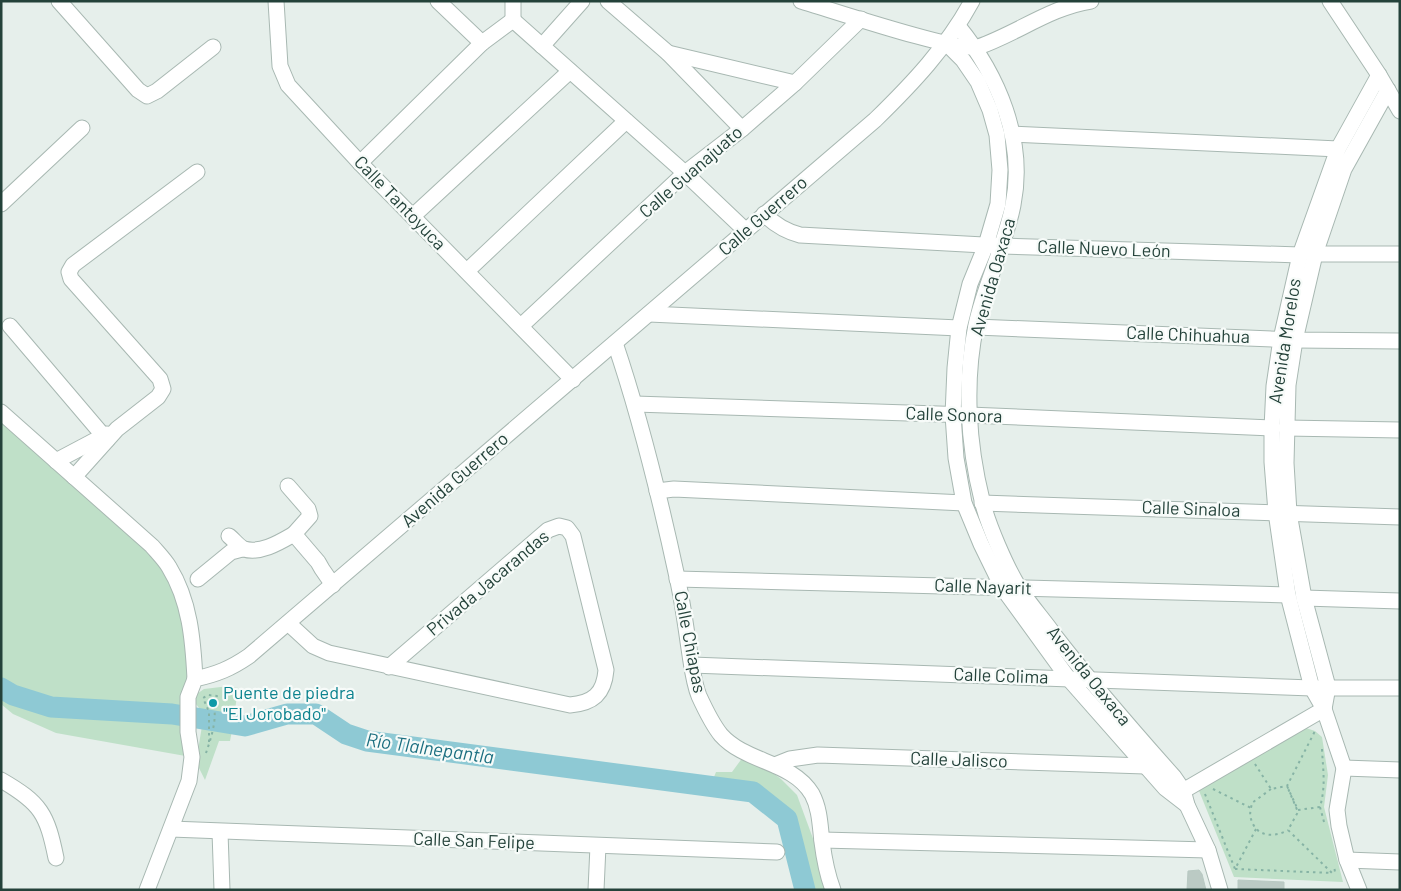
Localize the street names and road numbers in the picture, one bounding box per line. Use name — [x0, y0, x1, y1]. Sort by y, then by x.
street label: Calle Guanajuato — [634, 120, 746, 222]
street label: Calle Tantoyuca — [350, 151, 451, 254]
street label: Calle Guerrero — [713, 171, 811, 260]
street label: Avenida Oaxaca — [965, 215, 1019, 338]
street label: Calle Nuevo León — [1037, 235, 1171, 261]
street label: Avenida Morelos — [1263, 277, 1305, 405]
street label: Calle Chihuahua — [1126, 321, 1250, 347]
street label: Calle Sonora — [905, 401, 1003, 427]
street label: Avenida Guerrero — [396, 427, 512, 532]
street label: Calle Sinaloa — [1141, 495, 1241, 521]
street label: Privada Jacarandas — [422, 525, 553, 640]
street label: Calle Nayarit — [934, 573, 1032, 599]
street label: Calle Chiapas — [670, 589, 712, 695]
street label: Avenida Oaxaca — [1043, 621, 1137, 730]
street label: Calle Colima — [953, 662, 1049, 688]
street label: Calle Jalisco — [910, 746, 1008, 772]
street label: Calle San Felipe — [413, 827, 535, 853]

